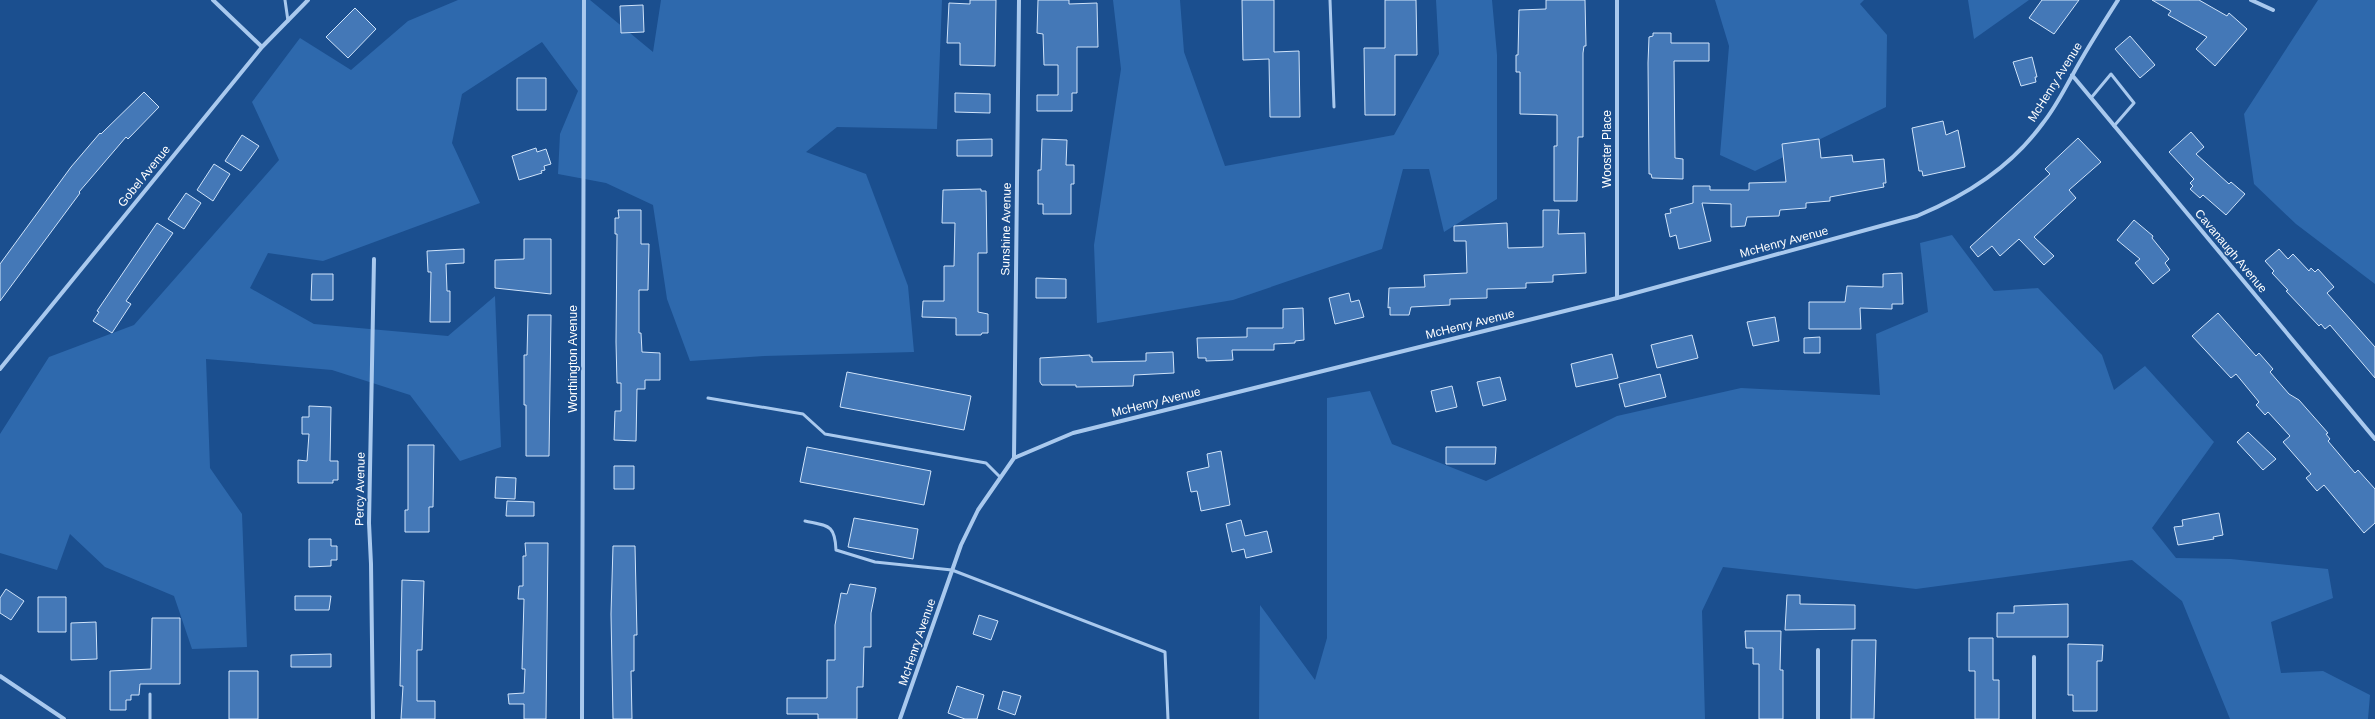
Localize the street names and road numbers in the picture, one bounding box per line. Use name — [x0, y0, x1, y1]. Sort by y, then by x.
street label: McHenry Avenue — [2025, 39, 2085, 124]
street label: Wooster Place — [1600, 110, 1614, 188]
street label: Gobel Avenue — [115, 142, 173, 210]
street label: Sunshine Avenue — [998, 182, 1014, 276]
street label: Cavanaugh Avenue — [2192, 206, 2270, 296]
street label: McHenry Avenue — [1738, 223, 1830, 261]
street label: Worthington Avenue — [566, 305, 580, 413]
street label: McHenry Avenue — [1424, 306, 1516, 342]
street label: McHenry Avenue — [1110, 384, 1202, 420]
street label: Percy Avenue — [352, 452, 368, 526]
street label: McHenry Avenue — [896, 596, 939, 687]

